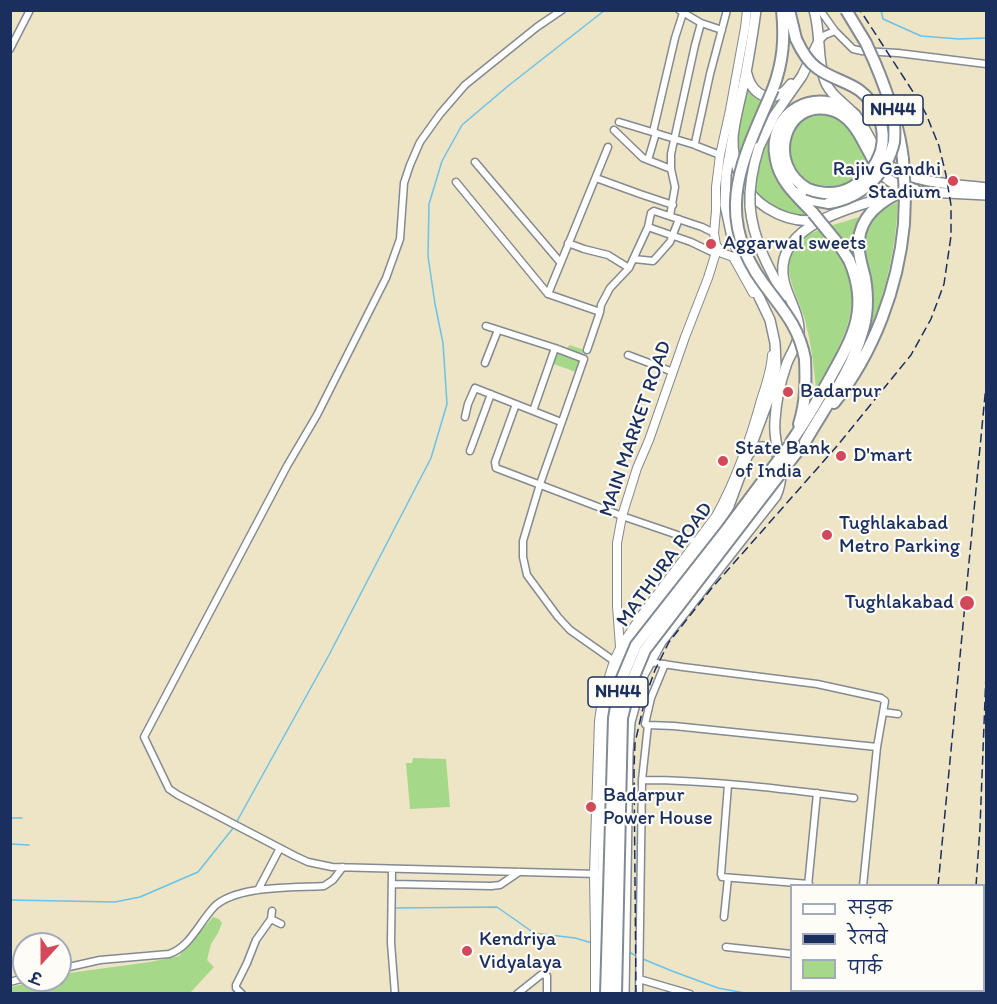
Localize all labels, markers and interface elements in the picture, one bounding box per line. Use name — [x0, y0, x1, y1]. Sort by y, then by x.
road number: NH44 — [863, 95, 923, 125]
place label: Rajiv Gandhi Stadium — [833, 158, 941, 205]
marker: Rajiv Gandhi Stadium — [946, 174, 960, 188]
place label: Aggarwal sweets — [723, 232, 866, 256]
marker: Aggarwal sweets — [704, 237, 718, 251]
street label: MAIN MARKET ROAD — [595, 338, 677, 520]
place label: Badarpur — [800, 380, 881, 404]
marker: Badarpur — [781, 385, 795, 399]
place label: State Bank of India — [735, 437, 830, 484]
place label: D'mart — [853, 444, 912, 468]
marker: D'mart — [834, 449, 848, 463]
marker: State Bank of India — [716, 454, 730, 468]
street label: MATHURA ROAD — [612, 498, 718, 632]
place label: Tughlakabad Metro Parking — [839, 512, 960, 559]
marker: Tughlakabad Metro Parking — [820, 528, 834, 542]
place label: Tughlakabad — [845, 591, 954, 615]
marker: Tughlakabad — [958, 594, 976, 612]
road number: NH44 — [588, 677, 648, 707]
place label: Badarpur Power House — [603, 784, 713, 831]
marker: Badarpur Power House — [584, 800, 598, 814]
legend — [790, 884, 985, 992]
text: सड़क — [848, 897, 892, 919]
text: रेलवे — [848, 927, 888, 949]
place label: Kendriya Vidyalaya — [479, 928, 562, 975]
north arrow — [12, 932, 72, 992]
marker: Kendriya Vidyalaya — [460, 944, 474, 958]
text: पार्क — [848, 957, 882, 979]
text: उ — [28, 967, 44, 988]

